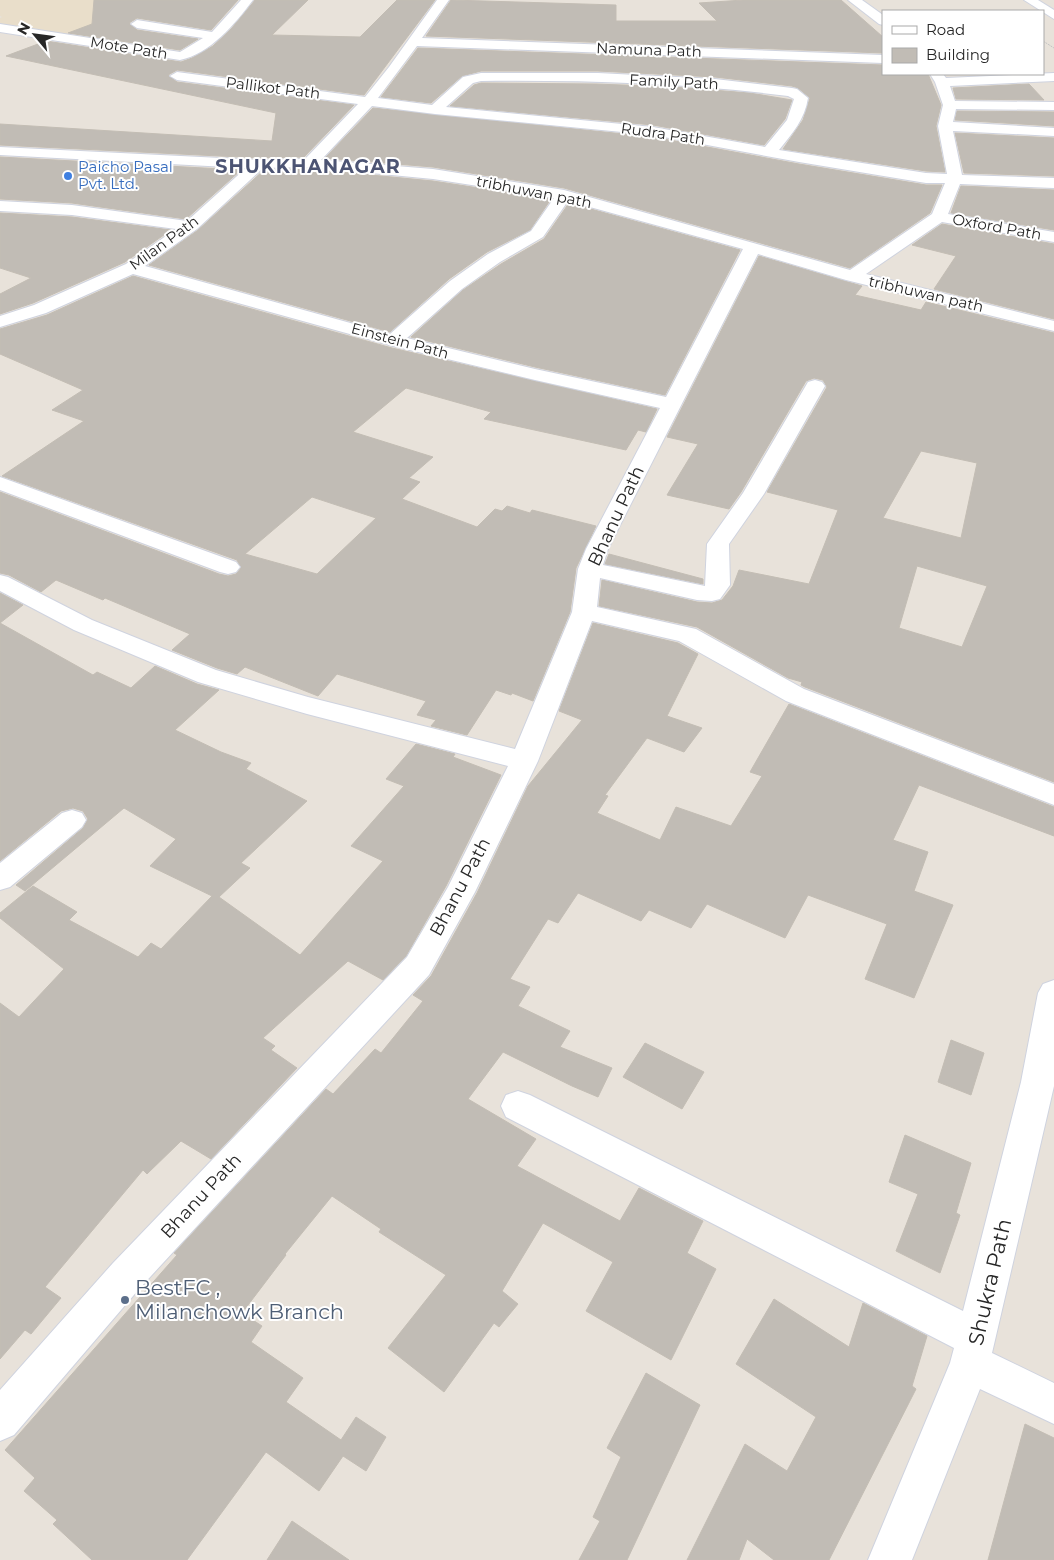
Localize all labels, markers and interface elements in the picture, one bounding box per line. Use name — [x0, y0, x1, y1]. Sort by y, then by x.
north arrow — [10, 10, 60, 60]
legend — [882, 10, 1044, 75]
text: N — [13, 19, 34, 38]
text: Road — [926, 20, 965, 39]
street label: Mote Path — [89, 32, 169, 63]
street label: Namuna Path — [596, 38, 702, 61]
text: Building — [926, 45, 990, 64]
street label: Family Path — [629, 70, 719, 93]
street label: Pallikot Path — [225, 72, 321, 103]
street label: Rudra Path — [620, 118, 706, 149]
district label: SHUKKHANAGAR — [215, 155, 401, 178]
place label: Paicho Pasal Pvt. Ltd. — [78, 157, 173, 193]
marker: Paicho Pasal Pvt. Ltd. — [62, 170, 74, 182]
street label: tribhuwan path — [475, 171, 594, 212]
street label: Oxford Path — [951, 209, 1043, 244]
street label: Milan Path — [125, 211, 202, 274]
street label: tribhuwan path — [867, 271, 985, 316]
street label: Einstein Path — [349, 318, 451, 363]
street label: Bhanu Path — [583, 462, 649, 570]
street label: Bhanu Path — [425, 834, 495, 940]
street label: Bhanu Path — [156, 1149, 246, 1243]
street label: Shukra Path — [963, 1216, 1016, 1348]
place label: BestFC , Milanchowk Branch — [135, 1275, 344, 1324]
marker: BestFC , Milanchowk Branch — [119, 1294, 131, 1306]

